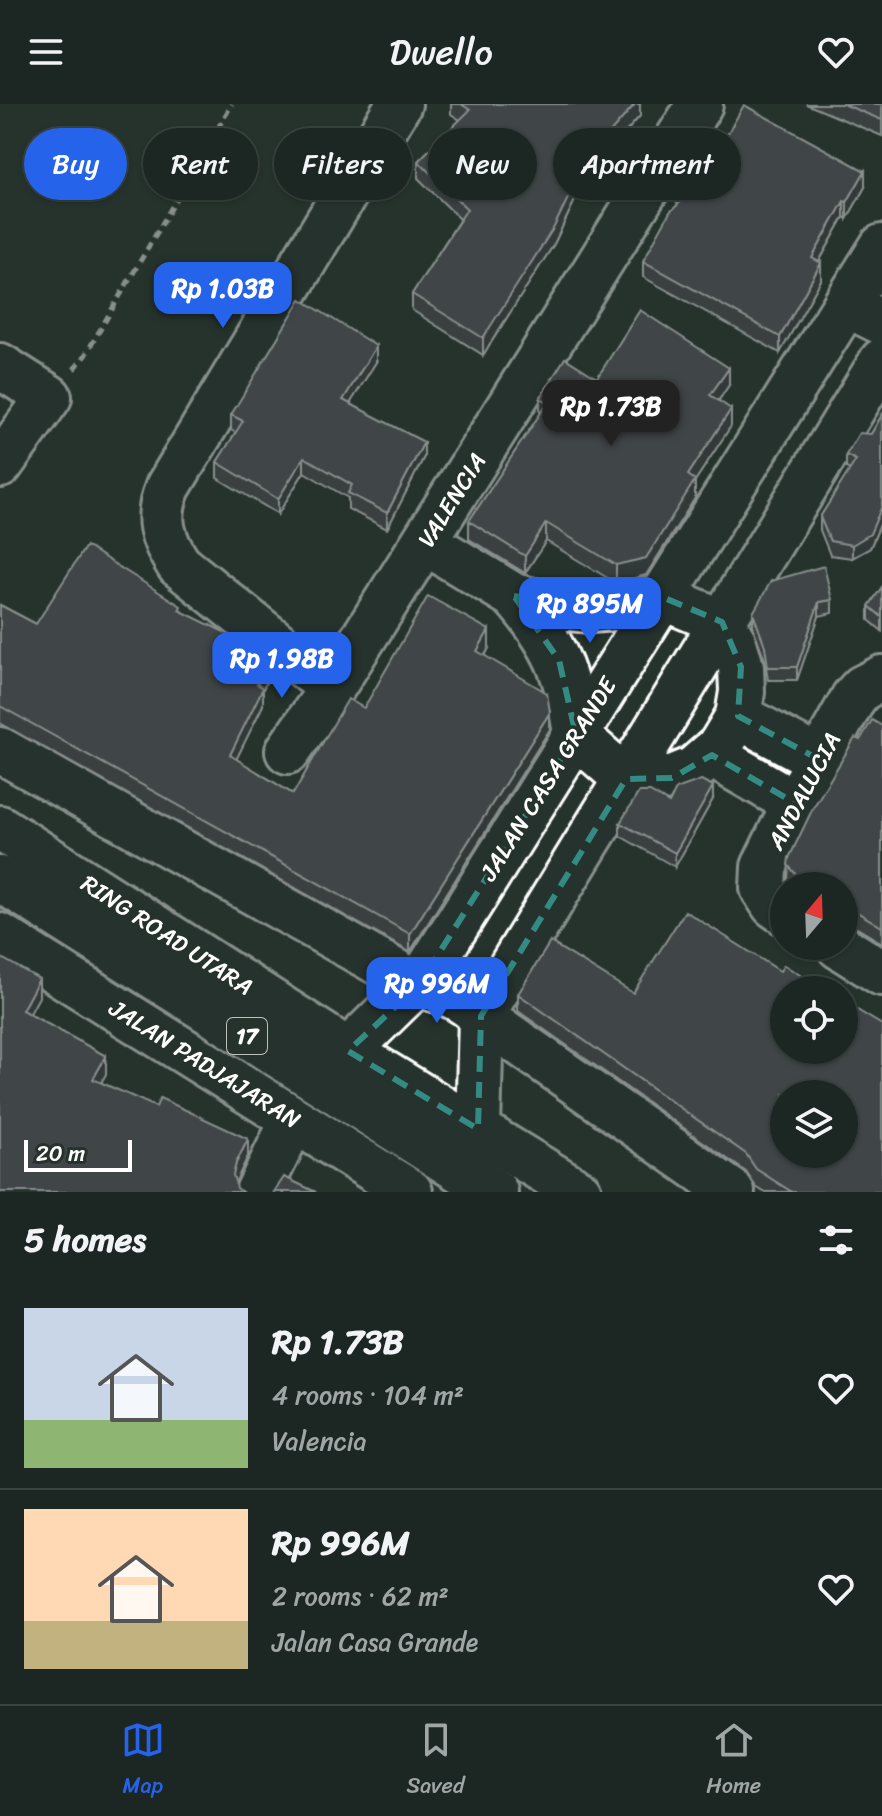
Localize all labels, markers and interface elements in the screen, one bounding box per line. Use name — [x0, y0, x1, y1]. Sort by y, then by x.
text: Dwello — [389, 20, 493, 84]
icon: menu — [24, 30, 68, 74]
icon: heart — [814, 30, 858, 74]
chip: Buy — [24, 128, 127, 200]
chip: Rent — [143, 128, 258, 200]
chip: Filters — [274, 128, 412, 200]
chip: New — [428, 128, 537, 200]
chip: Apartment — [553, 128, 741, 200]
pin: Rp 1.03B — [140, 262, 306, 330]
text: Rp 1.03B — [172, 265, 274, 311]
pin: Rp 1.73B — [528, 380, 694, 448]
text: Rp 1.73B — [561, 383, 661, 429]
street label: VALENCIA — [406, 444, 498, 556]
pin: Rp 895M — [516, 577, 664, 645]
text: Rp 895M — [537, 580, 643, 626]
pin: Rp 1.98B — [199, 632, 365, 700]
text: Rp 1.98B — [230, 635, 334, 681]
street label: JALAN CASA GRANDE — [468, 667, 629, 890]
street label: ANDALUCIA — [755, 724, 853, 859]
street label: RING ROAD UTARA — [72, 863, 262, 1007]
north arrow — [770, 872, 858, 960]
map controls — [770, 872, 858, 1168]
pin: Rp 996M — [363, 957, 511, 1025]
text: Rp 996M — [384, 960, 490, 1006]
button: locate — [770, 976, 858, 1064]
street label: JALAN PADJAJARAN — [100, 987, 310, 1140]
road number: 17 — [227, 1018, 267, 1054]
button: layers — [770, 1080, 858, 1168]
text: 20 m — [36, 1134, 85, 1173]
scale bar — [24, 1136, 132, 1172]
text: 5 homes — [24, 1210, 146, 1270]
icon: filters — [814, 1218, 858, 1262]
text: Rp 1.73B — [272, 1312, 404, 1372]
icon: home — [88, 1340, 184, 1436]
icon: heart — [814, 1366, 858, 1410]
text: 4 rooms · 104 m² — [272, 1372, 464, 1418]
text: Valencia — [272, 1418, 367, 1464]
text: Rp 996M — [272, 1513, 410, 1573]
icon: home — [88, 1541, 184, 1637]
icon: heart — [814, 1567, 858, 1611]
text: 2 rooms · 62 m² — [272, 1573, 449, 1619]
text: Jalan Casa Grande — [272, 1619, 478, 1665]
tab: Map — [121, 1718, 165, 1805]
tab: Saved — [407, 1718, 465, 1805]
tab: Home — [706, 1718, 761, 1805]

